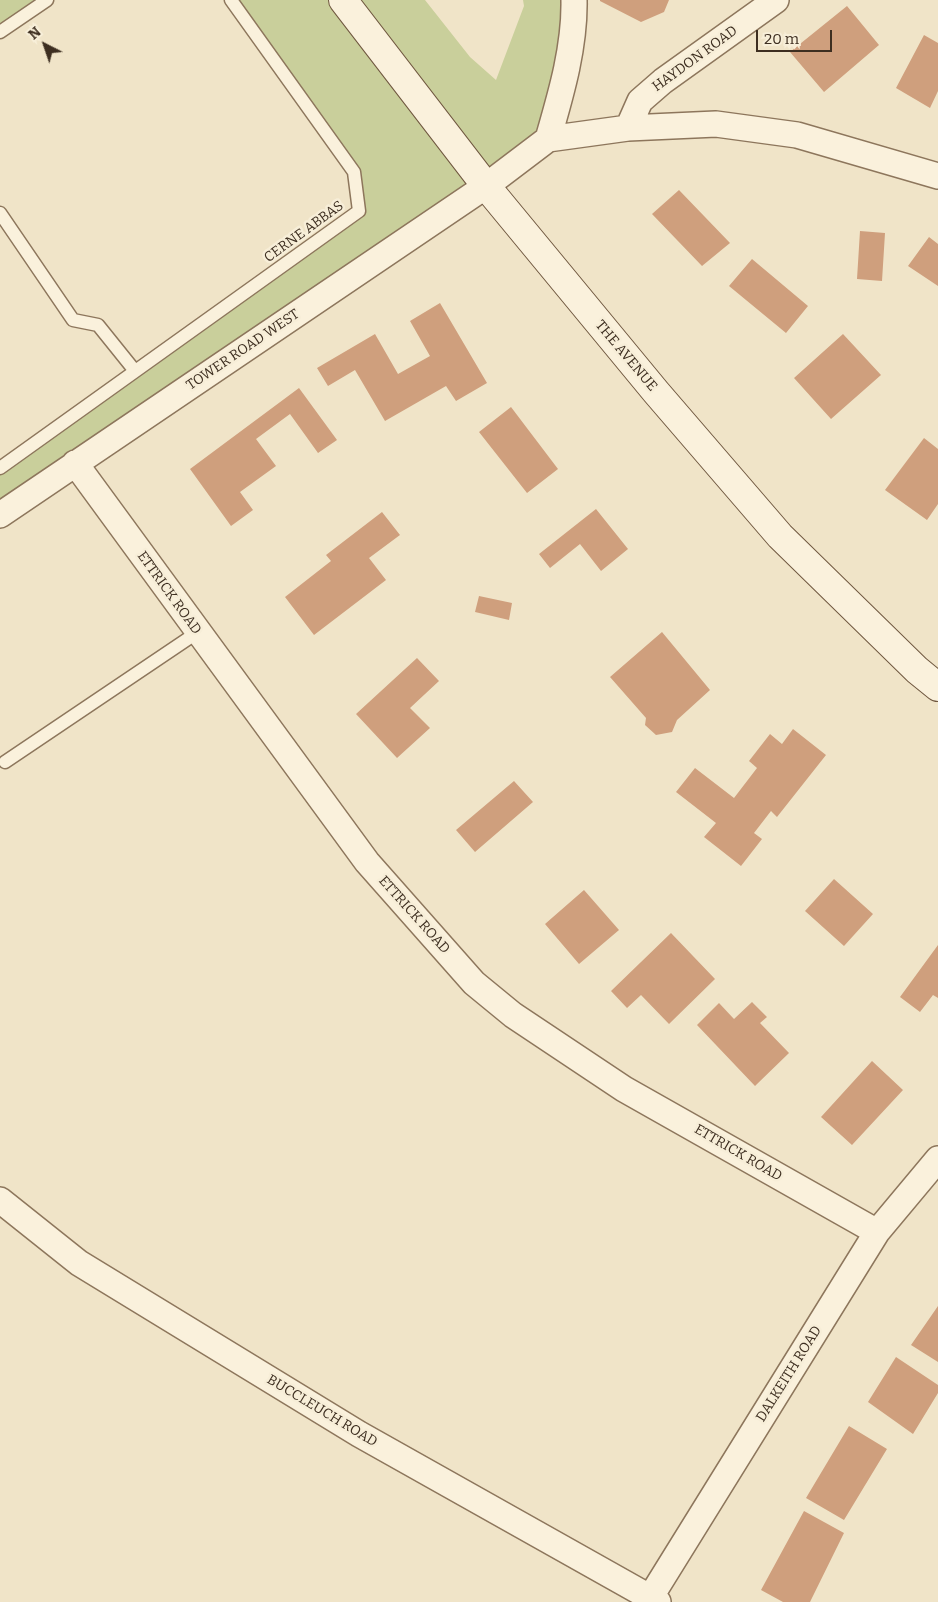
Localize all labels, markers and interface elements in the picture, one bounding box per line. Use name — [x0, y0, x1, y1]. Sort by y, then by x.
north arrow — [20, 20, 70, 70]
scale bar — [758, 20, 834, 52]
text: N — [25, 23, 44, 43]
street label: HAYDON ROAD — [649, 23, 741, 95]
text: 20 m — [764, 30, 799, 48]
street label: CERNE ABBAS — [261, 198, 347, 266]
street label: TOWER ROAD WEST — [183, 306, 303, 394]
street label: THE AVENUE — [592, 317, 660, 395]
street label: ETTRICK ROAD — [133, 548, 205, 638]
street label: ETTRICK ROAD — [375, 873, 453, 957]
street label: ETTRICK ROAD — [691, 1121, 785, 1185]
street label: DALKEITH ROAD — [753, 1323, 825, 1425]
street label: BUCCLEUCH ROAD — [264, 1371, 380, 1451]

